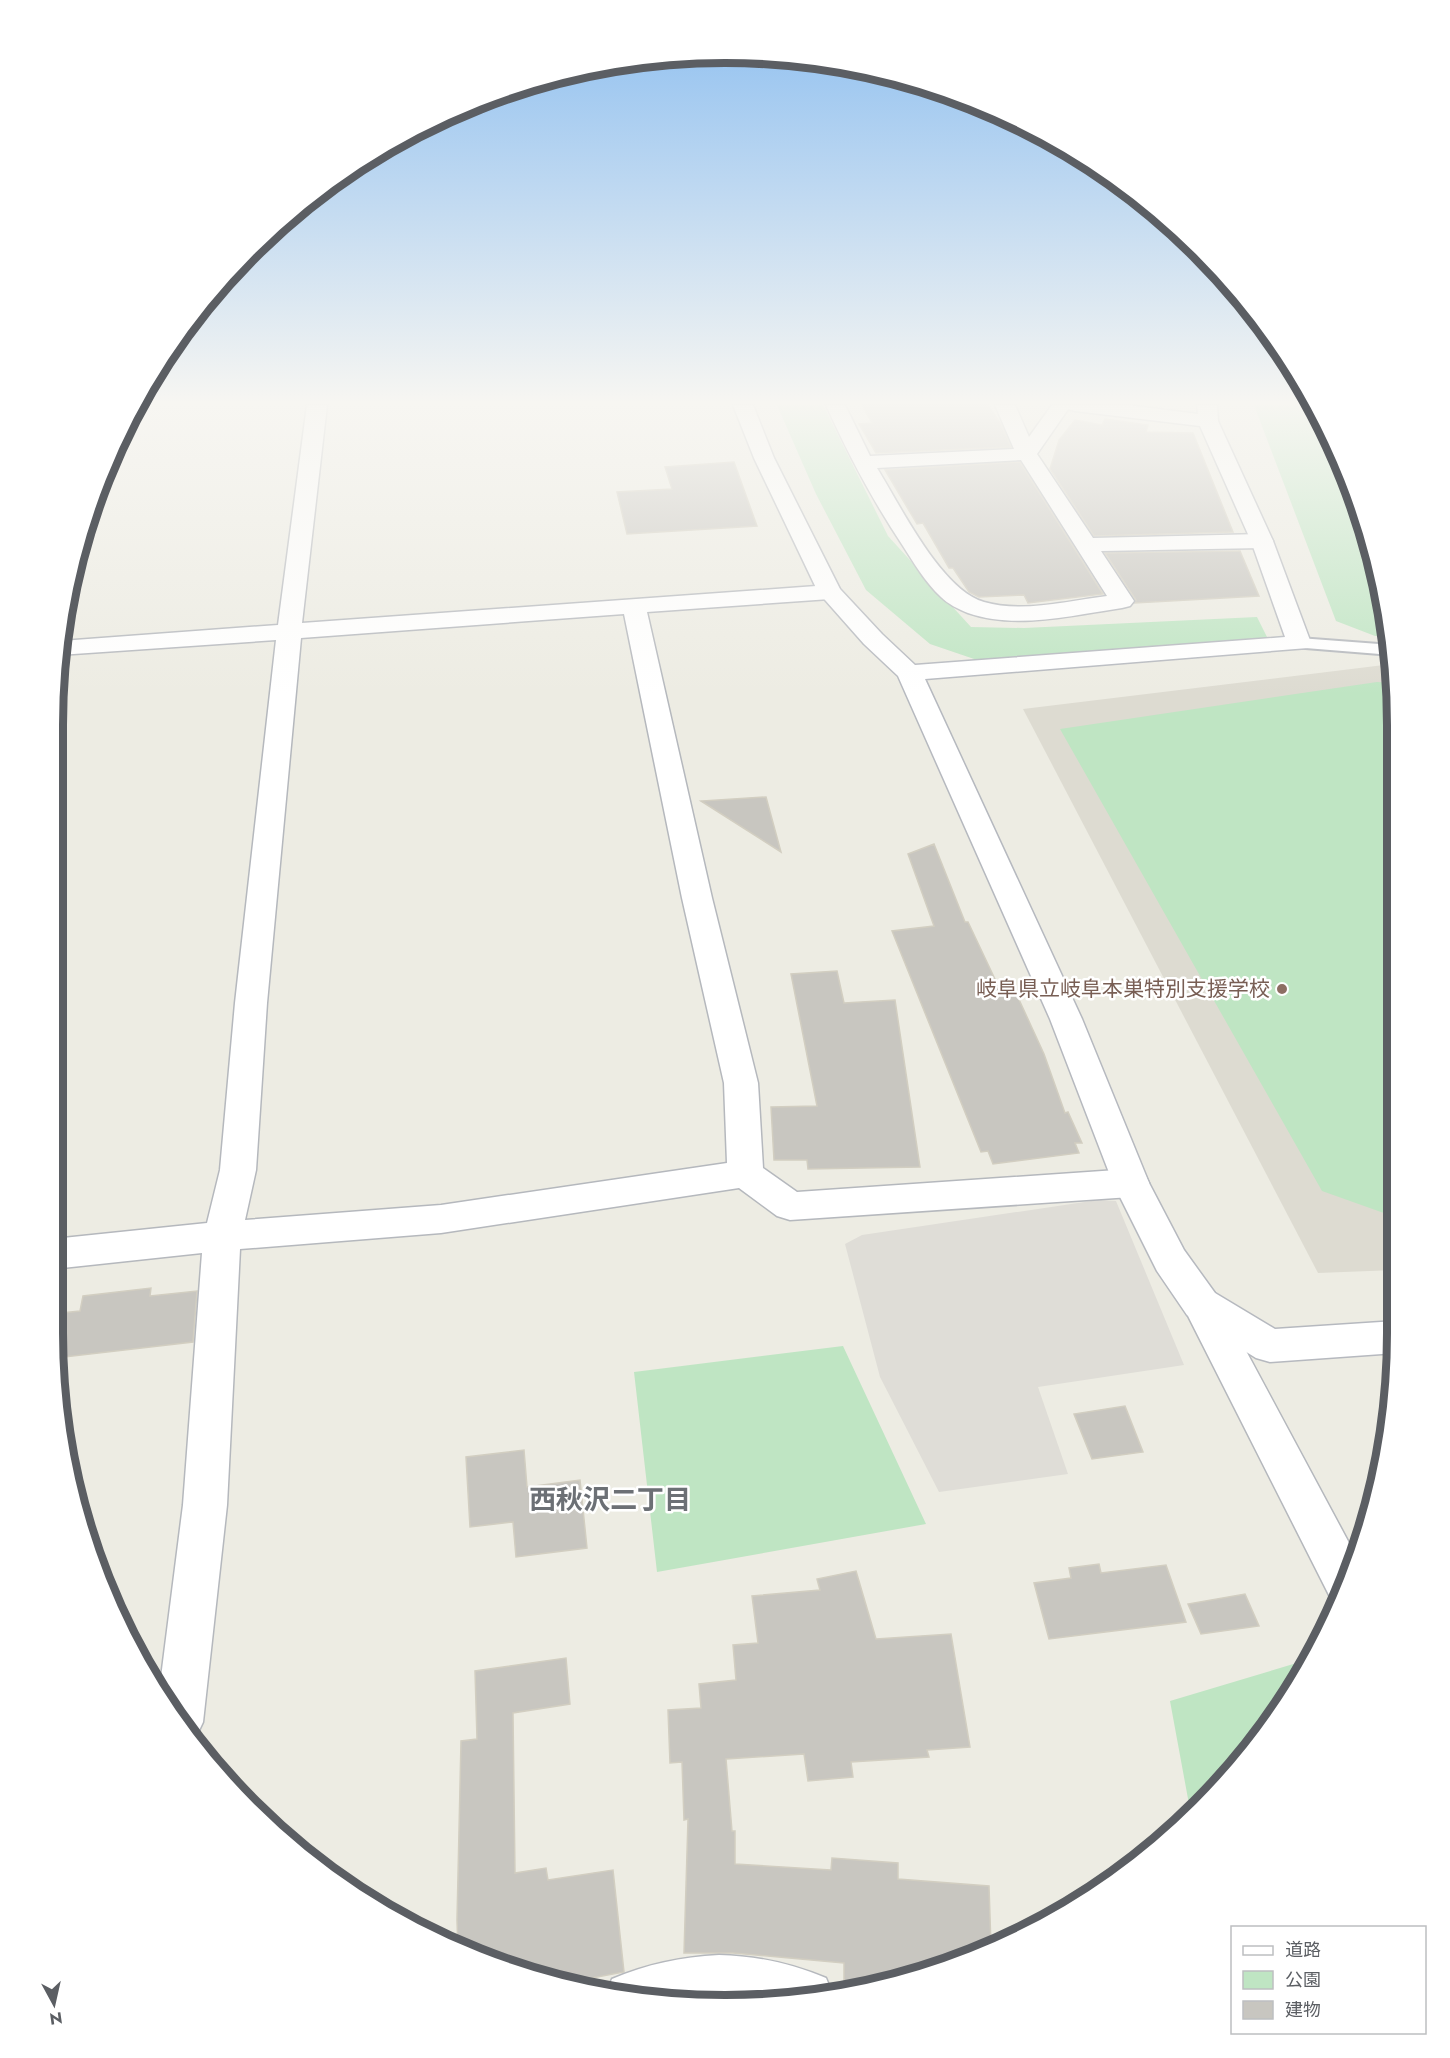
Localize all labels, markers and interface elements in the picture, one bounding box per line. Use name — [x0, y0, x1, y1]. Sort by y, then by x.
place label: 岐阜県立岐阜本巣特別支援学校 — [976, 974, 1270, 1004]
marker: 岐阜県立岐阜本巣特別支援学校 — [1275, 982, 1289, 996]
district label: 西秋沢二丁目 — [529, 1480, 691, 1519]
legend — [1231, 1926, 1426, 2034]
text: 道路 — [1285, 1937, 1321, 1963]
text: 公園 — [1285, 1967, 1321, 1993]
north arrow — [24, 1974, 84, 2034]
text: 建物 — [1285, 1997, 1321, 2023]
text: N — [48, 2006, 64, 2031]

